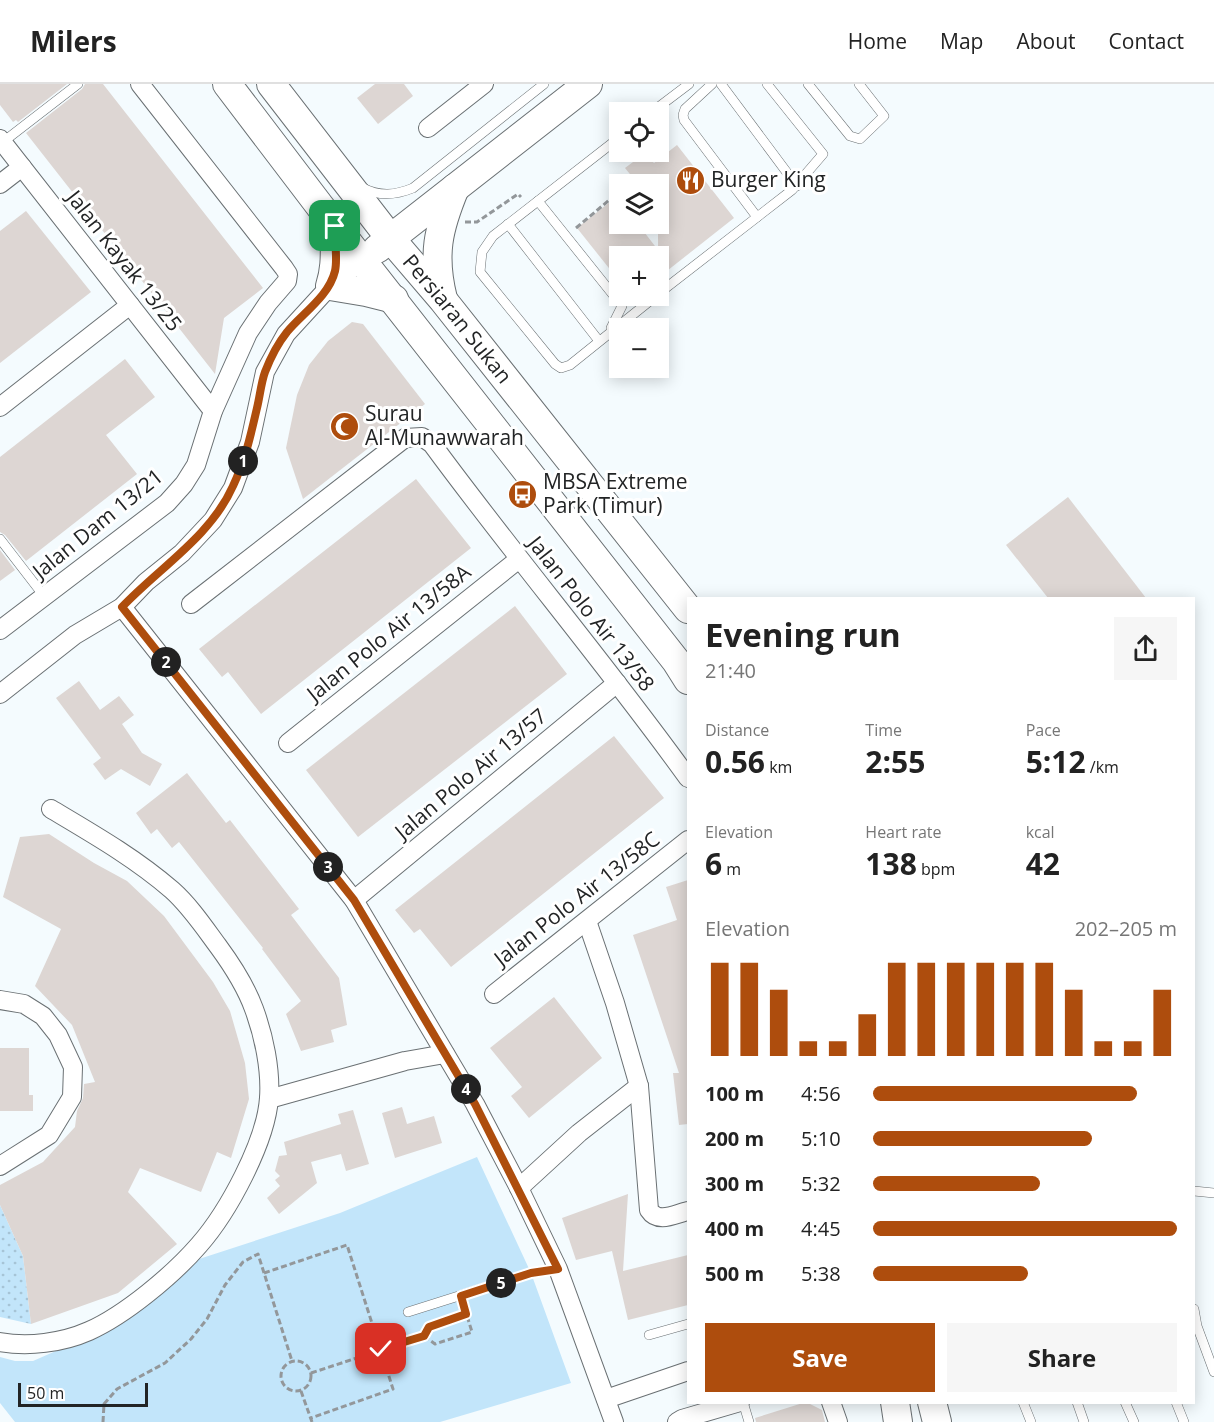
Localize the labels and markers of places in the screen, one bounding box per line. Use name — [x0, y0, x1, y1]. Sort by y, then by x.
restaurant icon: Burger King — [674, 164, 706, 196]
place label: Burger King — [711, 165, 826, 193]
pin — [309, 200, 360, 251]
place label: Surau Al-Munawwarah — [365, 399, 524, 451]
mosque icon: Surau Al-Munawwarah — [328, 410, 360, 442]
pin: 1 — [228, 446, 258, 476]
place label: MBSA Extreme Park (Timur) — [543, 467, 687, 519]
bus stop icon: MBSA Extreme Park (Timur) — [506, 478, 538, 510]
pin: 2 — [151, 647, 181, 677]
pin: 3 — [313, 852, 343, 882]
pin: 4 — [451, 1074, 481, 1104]
pin: 5 — [486, 1268, 516, 1298]
pin — [355, 1323, 406, 1374]

